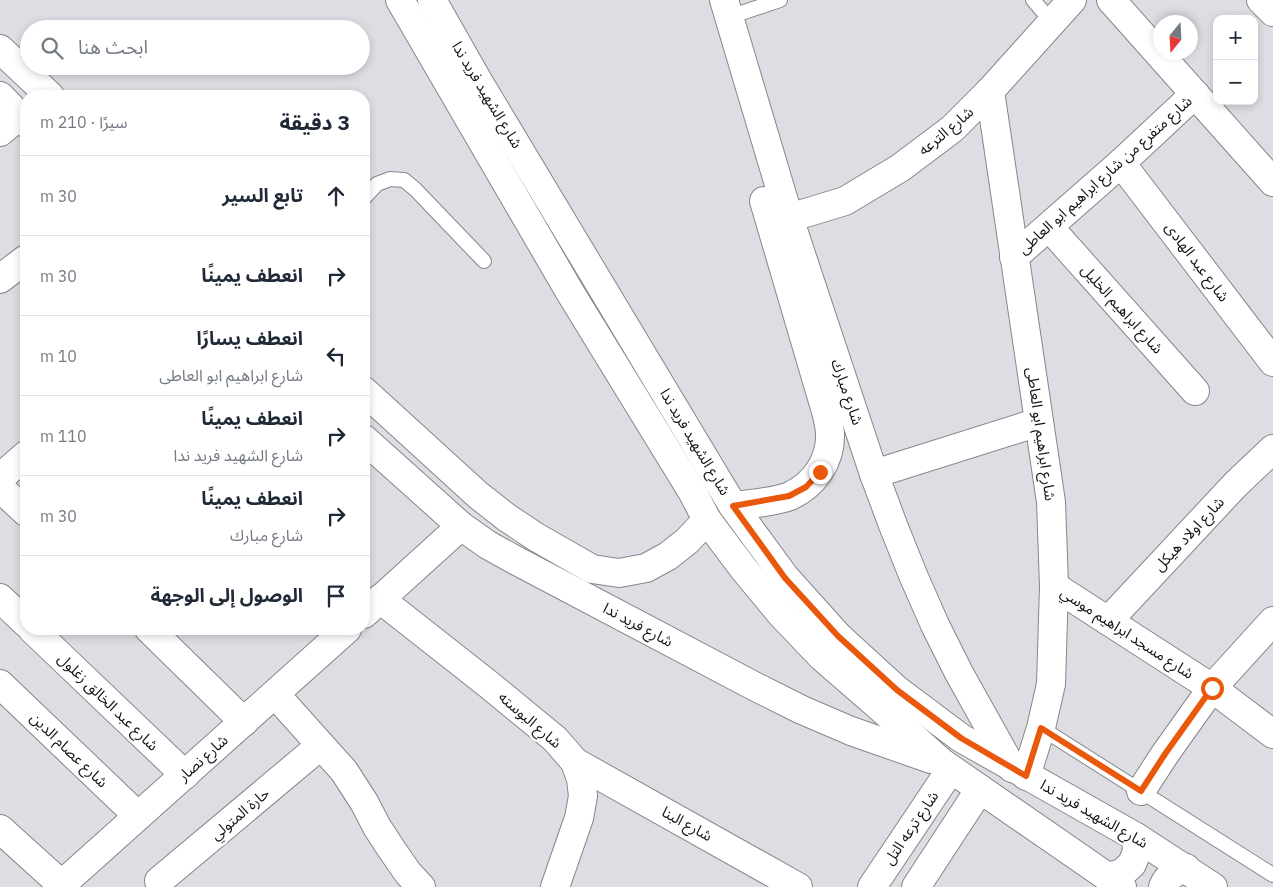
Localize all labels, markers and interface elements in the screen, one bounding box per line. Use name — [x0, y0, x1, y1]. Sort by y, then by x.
north arrow — [1153, 15, 1198, 60]
map controls — [1213, 15, 1258, 105]
button: + — [1213, 15, 1258, 60]
search box — [20, 20, 370, 75]
icon: search — [38, 34, 66, 62]
text: ابحث هنا — [78, 35, 148, 59]
street label: شارع الشهيد فريد ندا — [445, 38, 527, 153]
button: − — [1213, 60, 1258, 105]
street label: شارع متفرع من شارع ابراهيم ابو العاطى — [1014, 91, 1198, 260]
street label: شارع الترعه — [914, 102, 979, 161]
text: 3 دقيقة — [280, 108, 350, 136]
text: سيرًا · 210 m — [40, 112, 128, 132]
icon: ahead — [322, 182, 350, 210]
text: تابع السير — [222, 183, 303, 207]
text: 30 m — [40, 186, 77, 206]
street label: شارع عبد الهادى — [1159, 218, 1234, 307]
street label: شارع ابراهيم الخليل — [1075, 260, 1168, 359]
icon: right — [322, 262, 350, 290]
text: انعطف يمينًا — [201, 263, 303, 287]
text: 30 m — [40, 266, 77, 286]
text: انعطف يسارًا — [196, 326, 303, 350]
icon: left — [322, 342, 350, 370]
text: 10 m — [40, 346, 77, 366]
street label: شارع مبارك — [824, 356, 868, 429]
text: شارع ابراهيم ابو العاطى — [159, 365, 303, 385]
street label: شارع ابراهيم ابو العاطى — [1020, 366, 1060, 503]
street label: شارع الشهيد فريد ندا — [653, 385, 735, 500]
text: انعطف يمينًا — [201, 406, 303, 430]
icon: right — [322, 422, 350, 450]
text: 110 m — [40, 426, 87, 446]
text: شارع الشهيد فريد ندا — [173, 445, 303, 465]
route end — [809, 461, 832, 484]
text: انعطف يمينًا — [201, 486, 303, 510]
street label: شارع اولاد هيكل — [1149, 492, 1230, 577]
icon: right — [322, 502, 350, 530]
text: 30 m — [40, 506, 77, 526]
text: شارع مبارك — [230, 525, 303, 545]
icon: arrive — [322, 582, 350, 610]
street label: شارع مسجد ابراهيم موسي — [1055, 582, 1198, 685]
text: الوصول إلى الوجهة — [151, 583, 303, 607]
street label: شارع فريد ندا — [599, 598, 677, 654]
street label: شارع عبد الخالق زغلول — [52, 649, 163, 757]
route start — [1201, 677, 1224, 700]
street label: شارع البوسته — [493, 687, 566, 755]
street label: شارع عصام الدين — [24, 708, 112, 794]
street label: شارع نصار — [173, 730, 234, 788]
street label: شارع الشهيد فريد ندا — [1035, 775, 1152, 855]
street label: حارة المتولي — [206, 783, 275, 846]
street label: شارع ترعه التل — [879, 787, 945, 870]
street label: شارع البنا — [657, 802, 716, 848]

